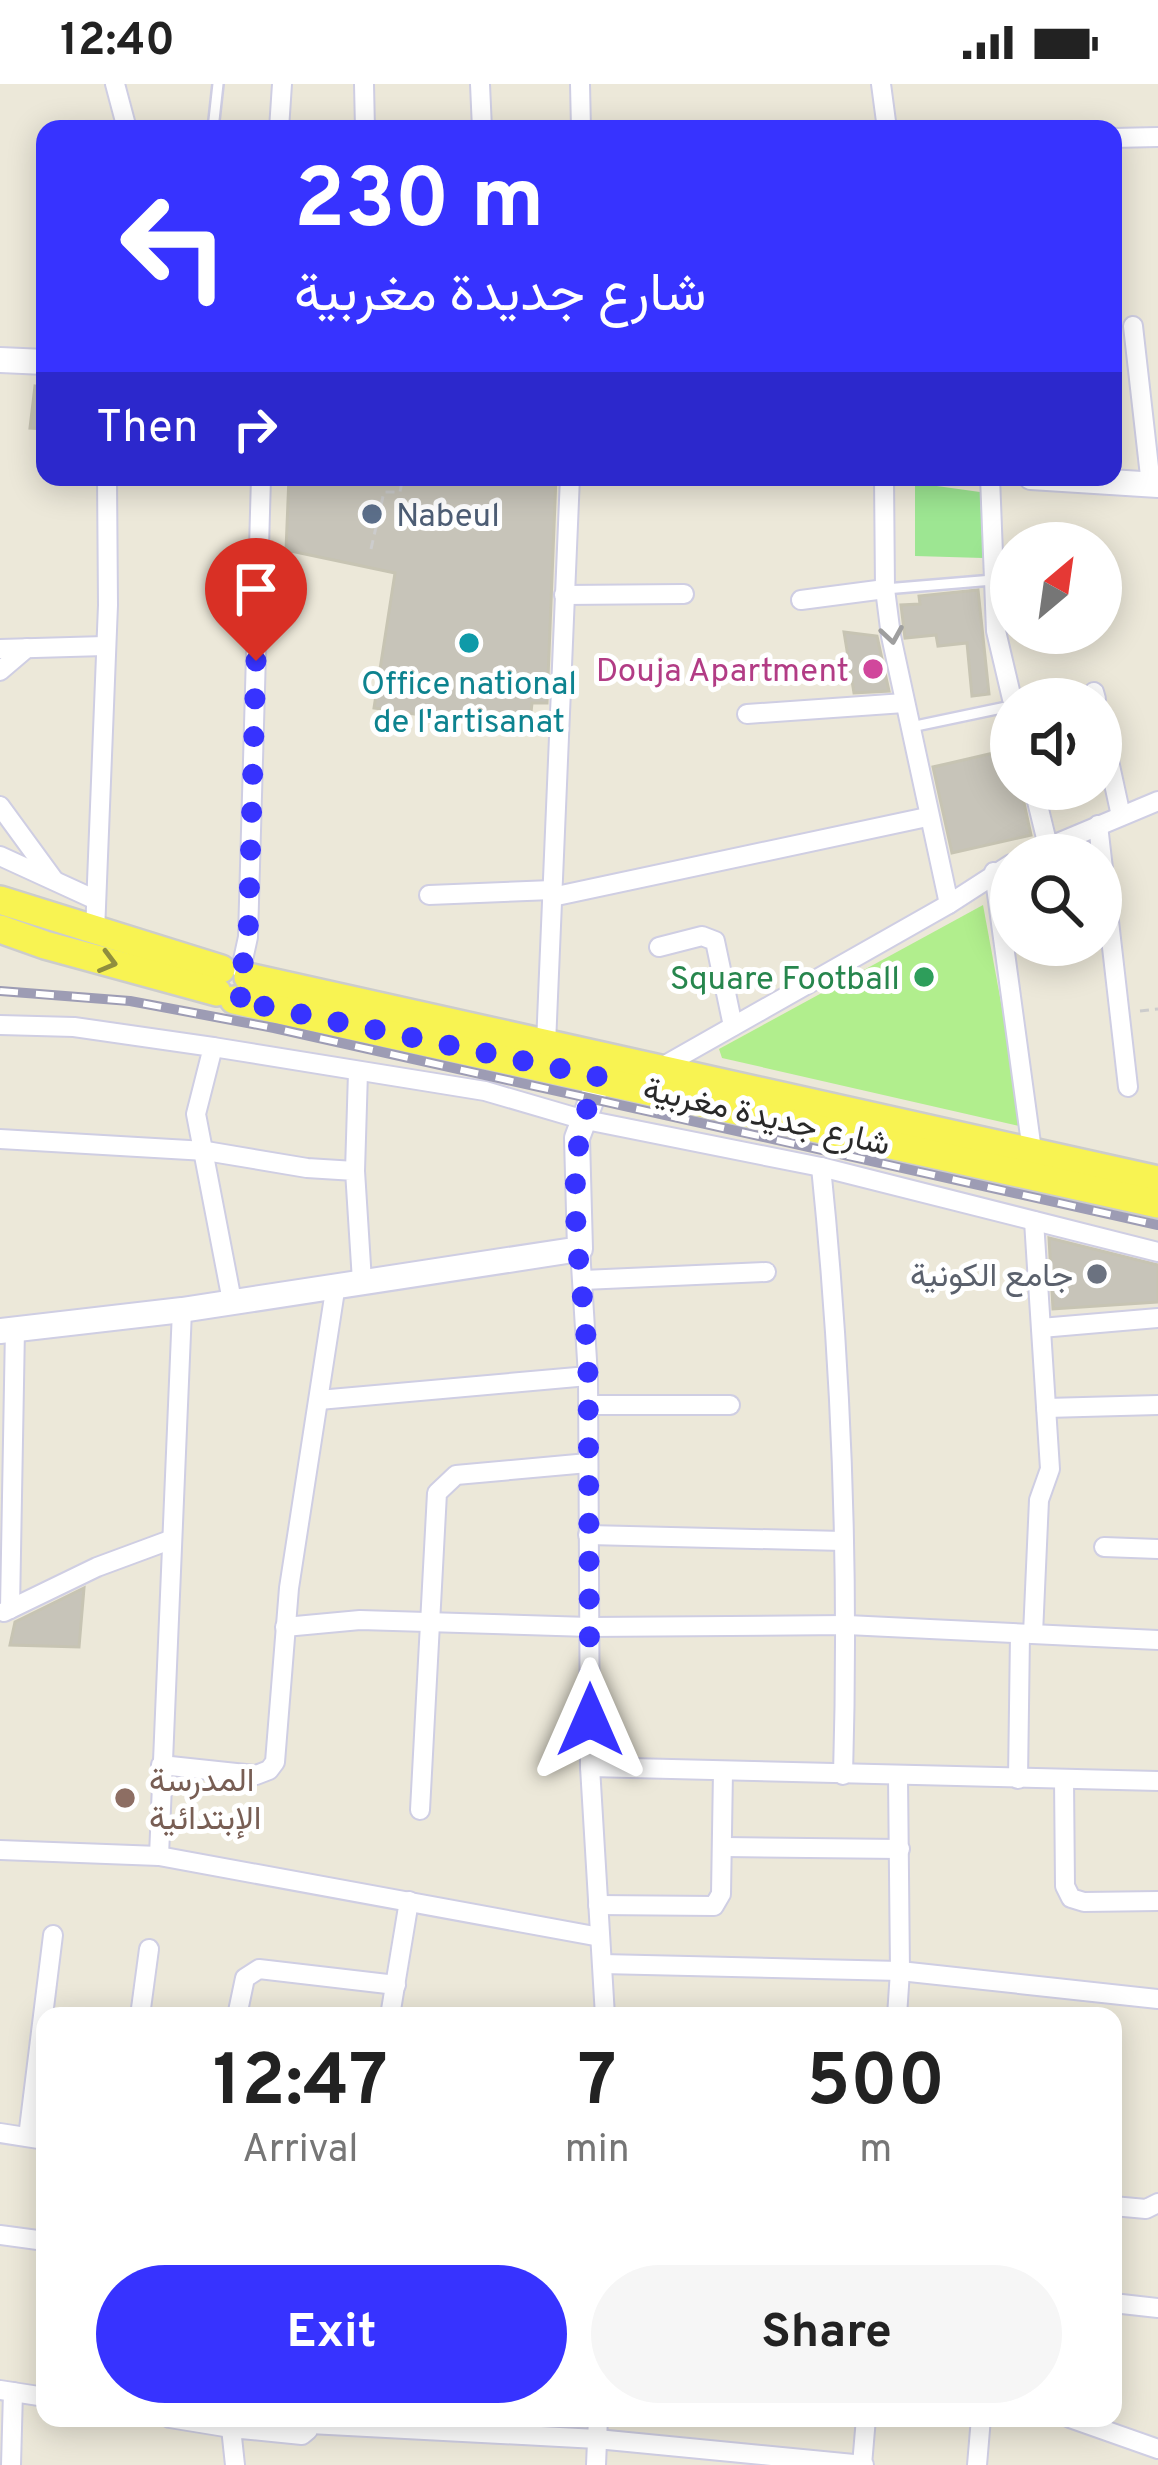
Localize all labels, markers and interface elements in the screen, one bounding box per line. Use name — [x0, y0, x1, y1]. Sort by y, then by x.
text: 12:40 — [60, 14, 175, 71]
text: 230 m — [294, 151, 544, 257]
icon: left — [96, 168, 252, 324]
text: شارع جديدة مغربية — [294, 262, 706, 331]
icon: right — [222, 396, 288, 462]
text: Then — [96, 401, 198, 458]
place label: Nabeul — [396, 497, 500, 539]
marker: Nabeul — [359, 501, 385, 527]
north arrow — [990, 522, 1122, 654]
map controls — [990, 522, 1122, 966]
pin — [205, 538, 307, 661]
icon: arrive — [223, 556, 289, 622]
one-way arrow — [878, 625, 903, 645]
marker: Office national de l'artisanat — [456, 630, 482, 656]
place label: Douja Apartment — [596, 652, 849, 694]
marker: Douja Apartment — [860, 656, 886, 682]
place label: Office national de l'artisanat — [361, 665, 577, 745]
button: sound — [990, 678, 1122, 810]
button: search — [990, 834, 1122, 966]
one-way arrow — [97, 948, 117, 973]
place label: Square Football — [670, 960, 900, 1002]
marker: Square Football — [911, 964, 937, 990]
street label: شارع جديدة مغربية — [639, 1070, 894, 1168]
place label: جامع الكونية — [910, 1257, 1073, 1299]
marker: جامع الكونية — [1084, 1261, 1110, 1287]
position arrow — [527, 1657, 653, 1783]
place label: المدرسة الإبتدائية — [149, 1762, 261, 1842]
marker: المدرسة الإبتدائية — [112, 1785, 138, 1811]
text: 12:47 — [213, 2039, 388, 2131]
text: 7 — [578, 2039, 617, 2131]
text: 500 — [806, 2039, 945, 2131]
text: Arrival — [242, 2127, 359, 2176]
text: min — [565, 2127, 630, 2176]
text: m — [859, 2127, 892, 2176]
button: Exit — [96, 2265, 567, 2403]
button: Share — [591, 2265, 1062, 2403]

